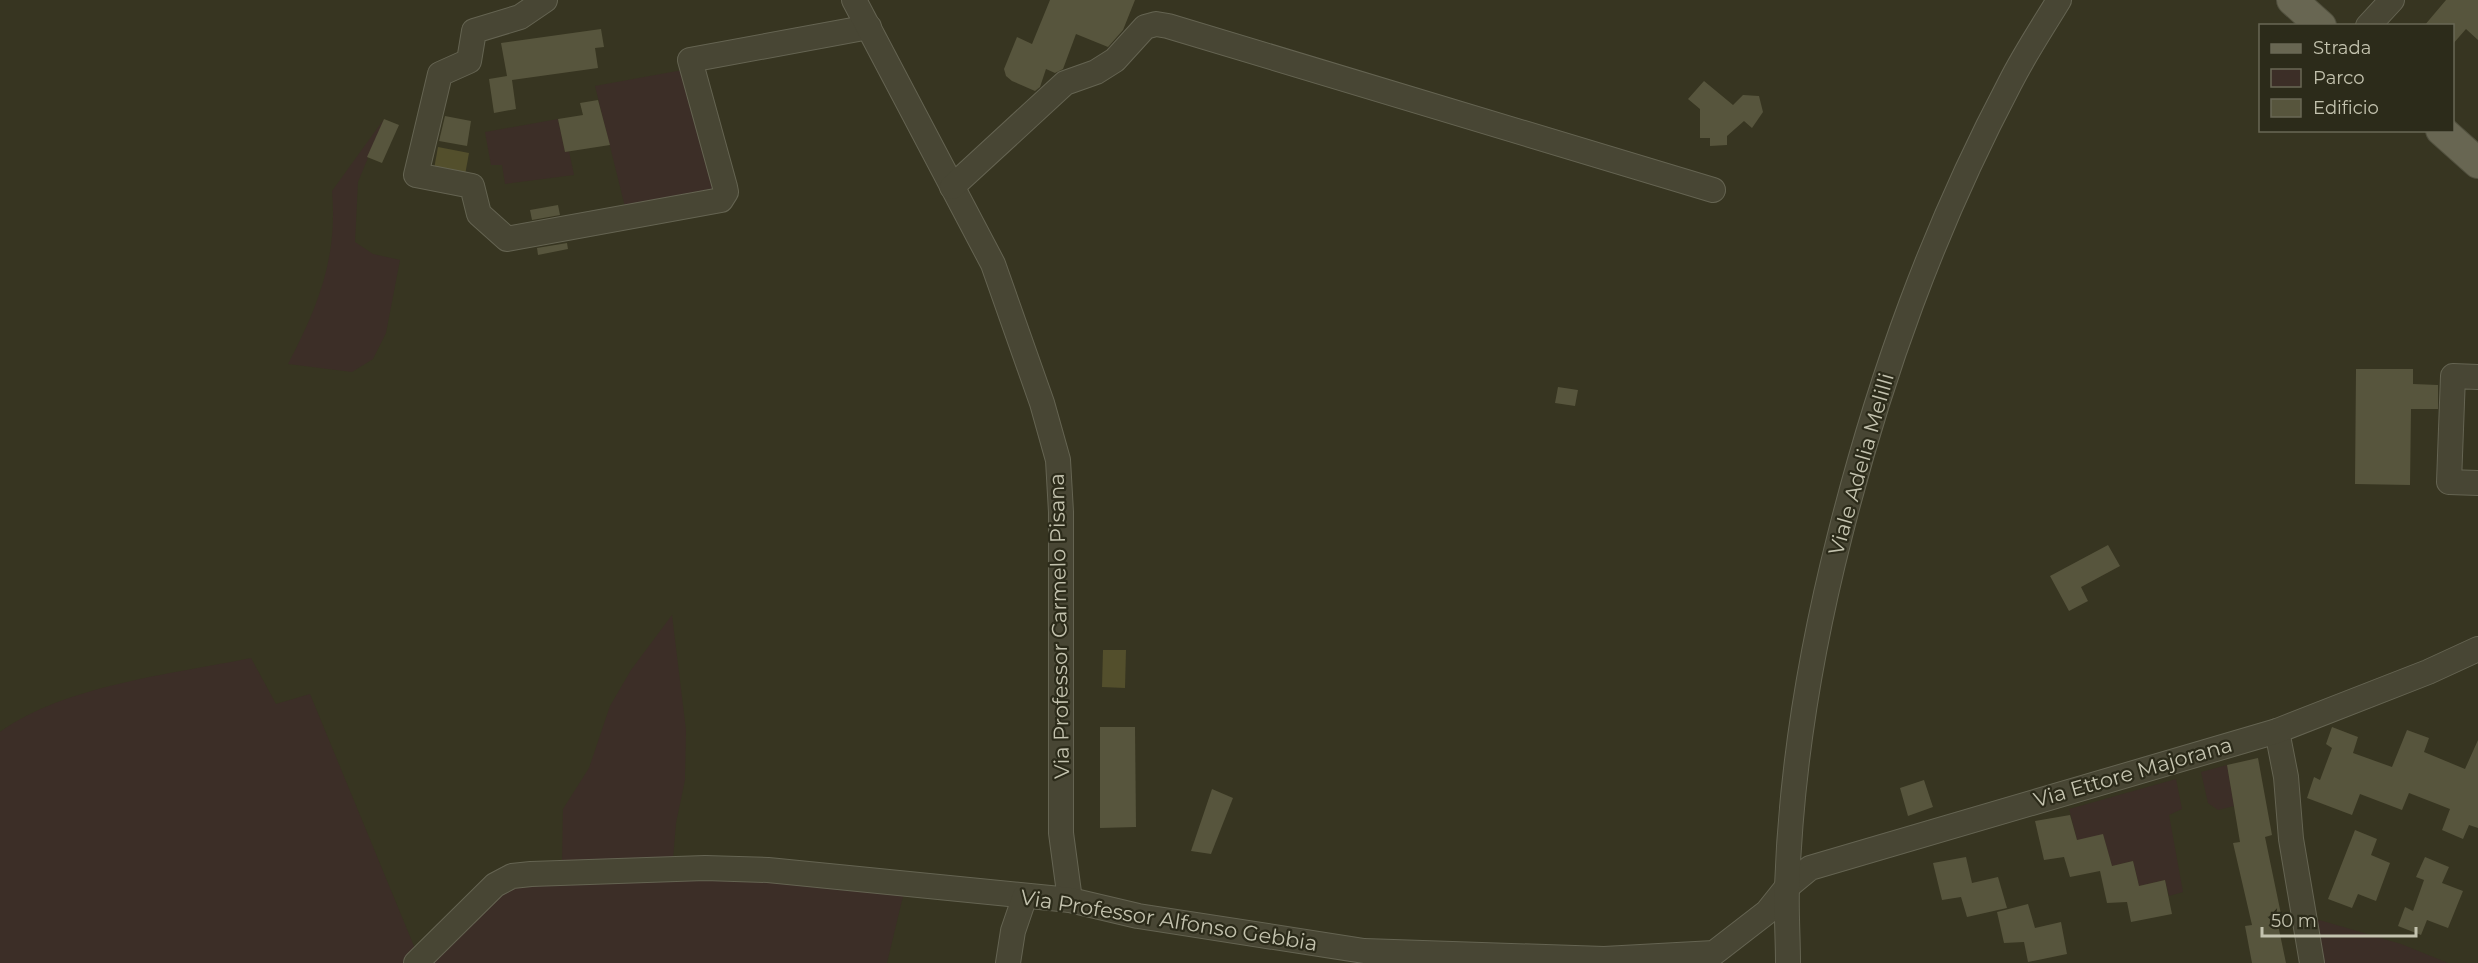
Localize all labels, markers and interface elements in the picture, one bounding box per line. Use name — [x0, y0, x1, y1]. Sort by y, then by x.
legend — [2259, 24, 2454, 132]
text: Strada — [2313, 37, 2371, 59]
text: Parco — [2313, 67, 2365, 89]
text: Edificio — [2313, 97, 2379, 119]
street label: Viale Adelia Melilli — [1823, 370, 1899, 558]
street label: Via Professor Carmelo Pisana — [1044, 473, 1074, 779]
street label: Via Ettore Majorana — [2031, 732, 2235, 812]
street label: Via Professor Alfonso Gebbia — [1019, 884, 1319, 956]
scale bar — [2262, 900, 2416, 938]
text: 50 m — [2271, 910, 2317, 932]

